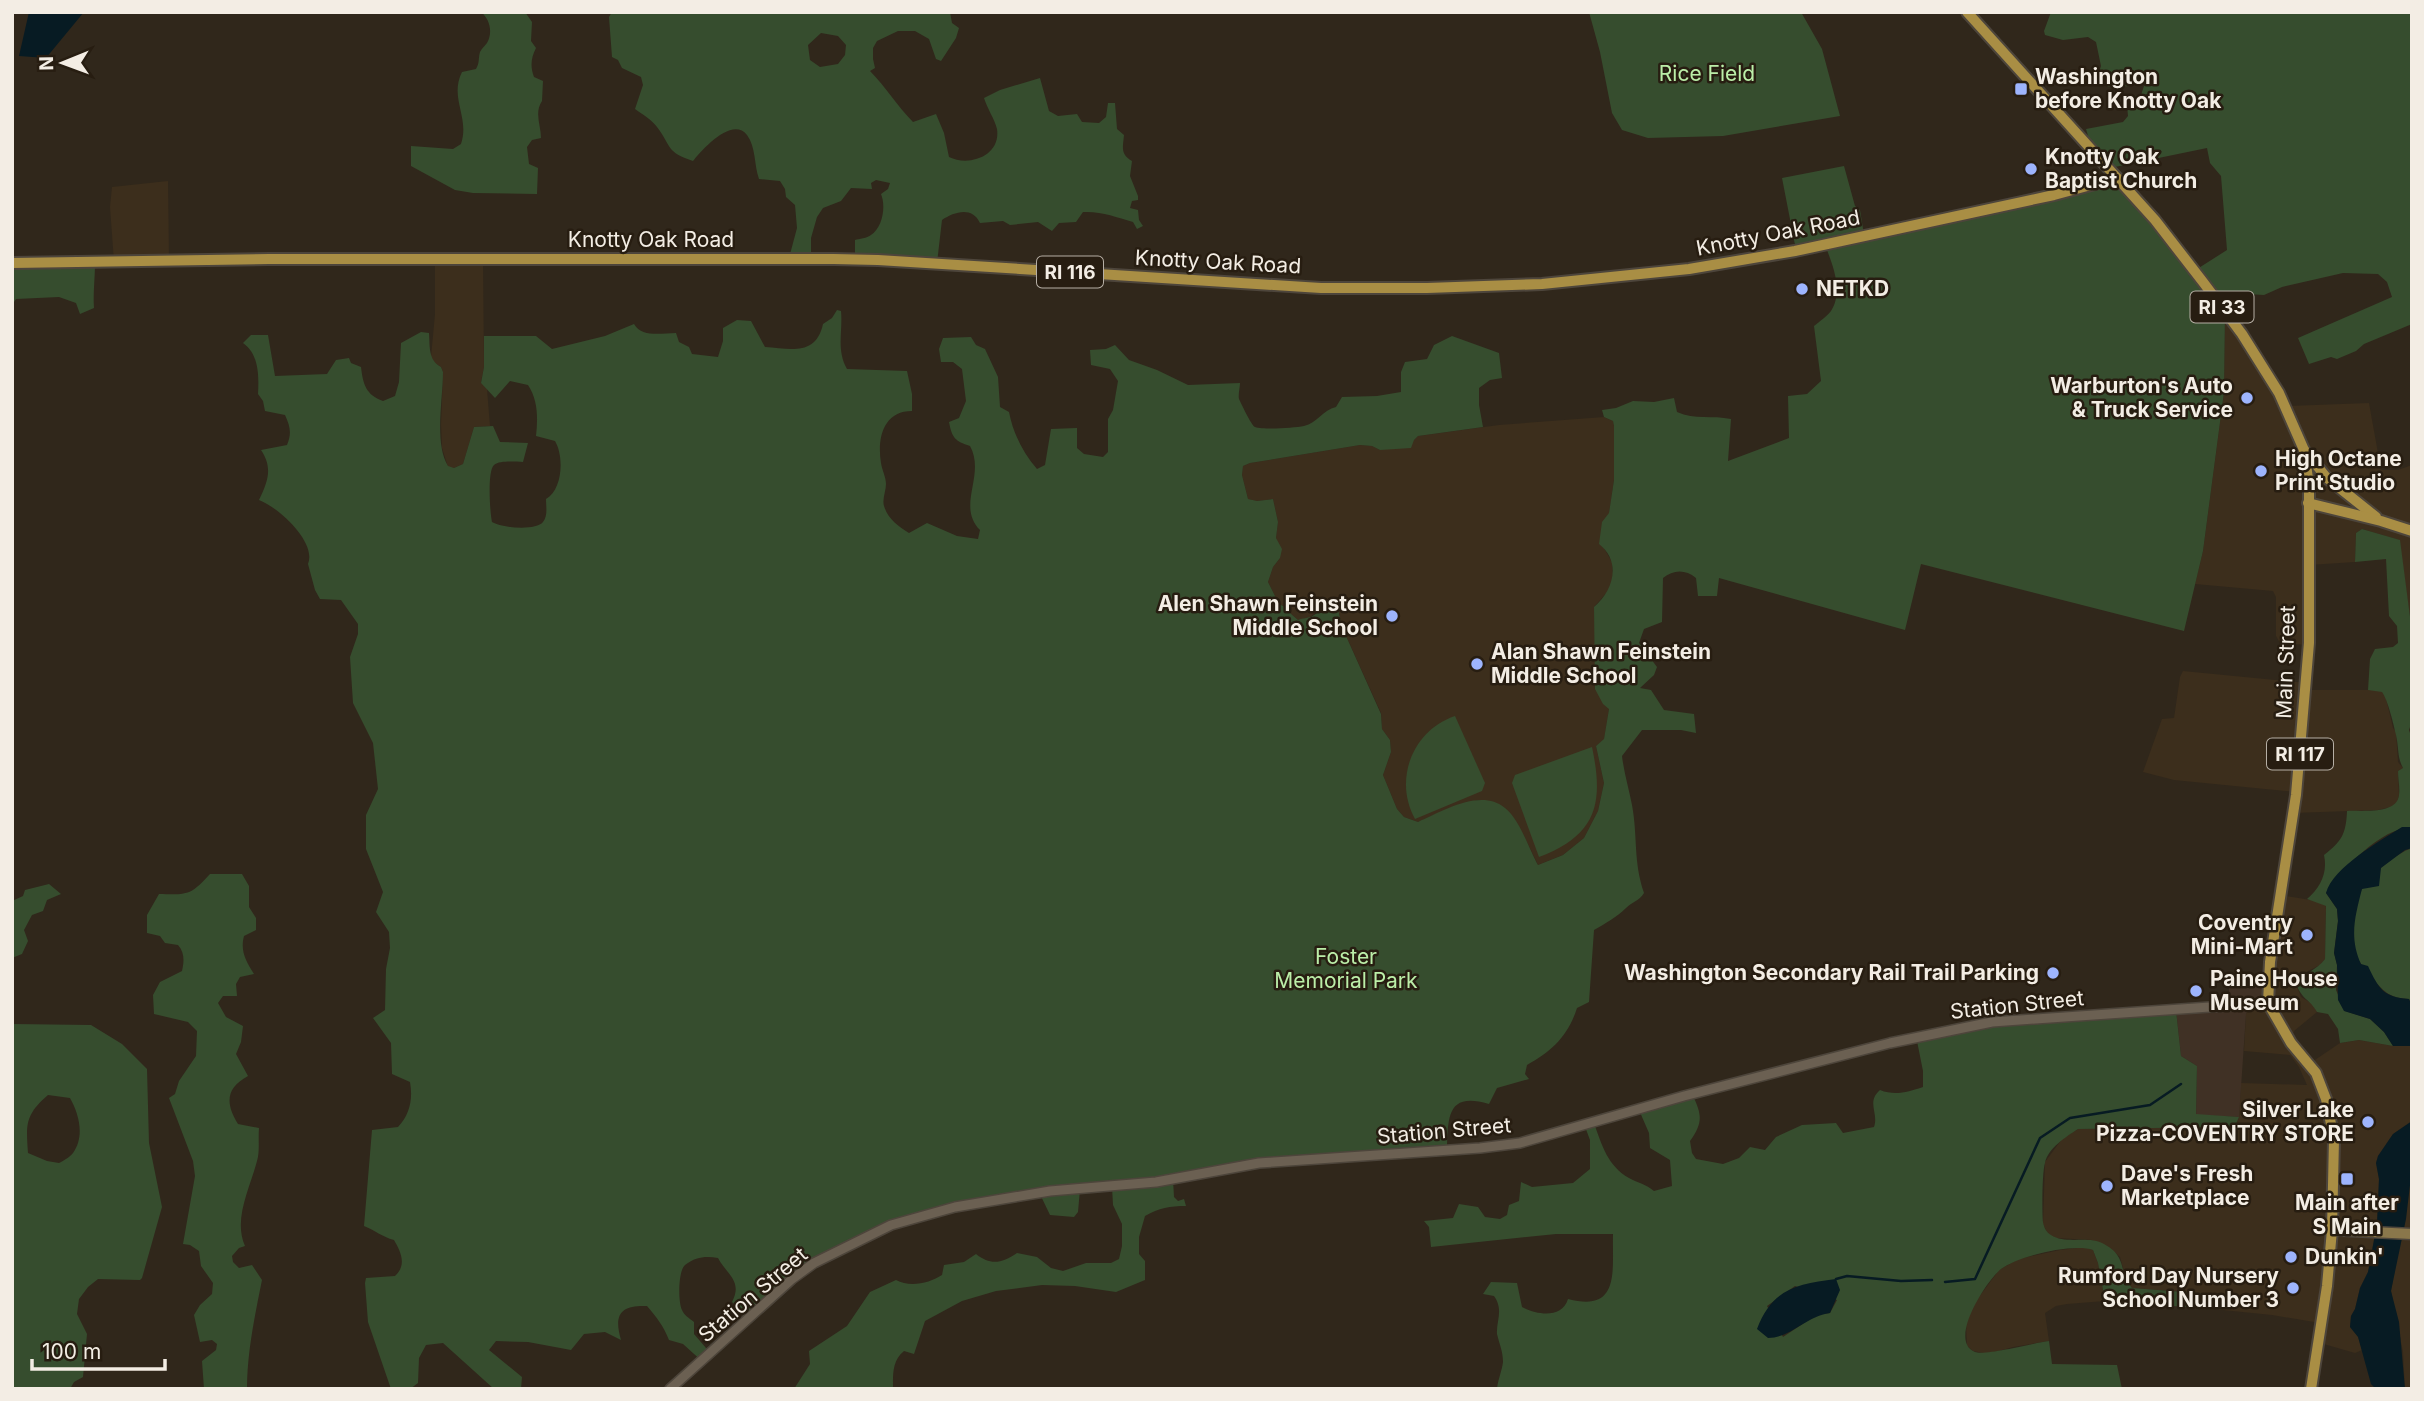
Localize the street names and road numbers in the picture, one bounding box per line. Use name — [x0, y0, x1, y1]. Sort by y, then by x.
street label: Knotty Oak Road — [1694, 204, 1862, 261]
street label: Knotty Oak Road — [568, 227, 734, 252]
street label: Knotty Oak Road — [1134, 245, 1302, 278]
road number: RI 116 — [1037, 256, 1103, 288]
road number: RI 33 — [2190, 292, 2254, 322]
street label: Main Street — [2271, 605, 2300, 719]
road number: RI 117 — [2267, 738, 2333, 769]
street label: Station Street — [1949, 985, 2085, 1024]
street label: Station Street — [1376, 1112, 1512, 1149]
street label: Station Street — [693, 1242, 812, 1347]

